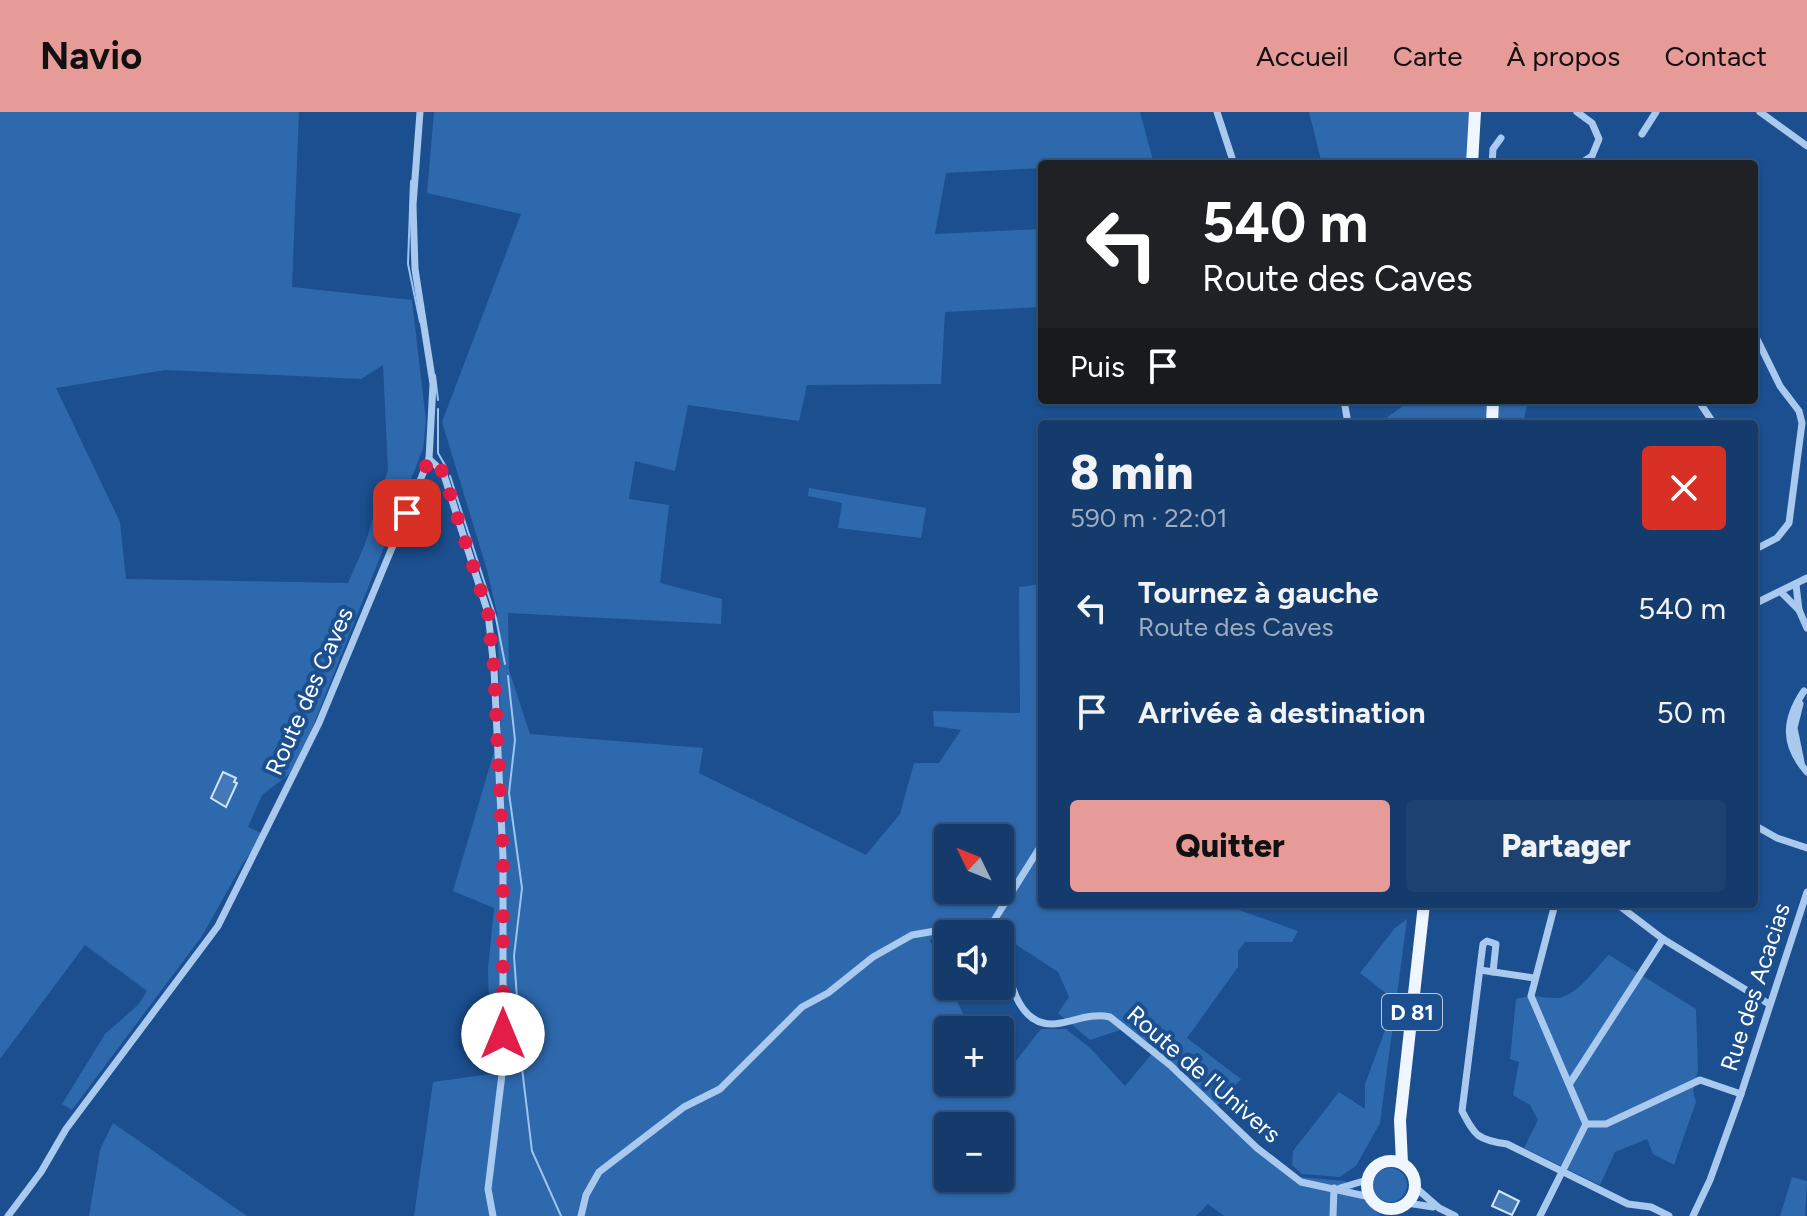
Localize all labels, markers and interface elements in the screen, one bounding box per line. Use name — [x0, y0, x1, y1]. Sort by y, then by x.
text: Navio — [40, 33, 142, 79]
text: Accueil — [1256, 39, 1349, 73]
text: Carte — [1393, 39, 1462, 73]
text: À propos — [1506, 39, 1620, 73]
text: Contact — [1664, 39, 1767, 73]
text: 540 m — [1202, 189, 1368, 256]
icon: left — [1070, 192, 1174, 296]
text: Route des Caves — [1202, 257, 1473, 300]
icon: arrive — [1141, 344, 1185, 388]
text: Puis — [1070, 348, 1125, 385]
text: 8 min — [1070, 443, 1194, 501]
button: close — [1642, 446, 1726, 530]
pin — [373, 479, 441, 547]
icon: arrive — [385, 491, 429, 535]
text: 590 m · 22:01 — [1070, 502, 1227, 534]
text: Tournez à gauche — [1138, 574, 1379, 611]
icon: left — [1070, 586, 1114, 630]
text: 540 m — [1638, 590, 1726, 627]
street label: Route des Caves — [259, 603, 359, 779]
text: Route des Caves — [1138, 611, 1334, 643]
icon: arrive — [1070, 690, 1114, 734]
text: Arrivée à destination — [1138, 694, 1425, 731]
text: 50 m — [1657, 694, 1726, 731]
button: Quitter — [1070, 800, 1390, 892]
button: Partager — [1406, 800, 1726, 892]
north arrow — [934, 824, 1014, 904]
map controls — [934, 824, 1014, 1192]
street label: Rue des Acacias — [1714, 899, 1796, 1075]
button: sound — [934, 920, 1014, 1000]
position arrow — [461, 992, 545, 1076]
road number: D 81 — [1382, 994, 1442, 1030]
street label: Route de l'Univers — [1121, 999, 1287, 1149]
button: + — [934, 1016, 1014, 1096]
button: − — [934, 1112, 1014, 1192]

